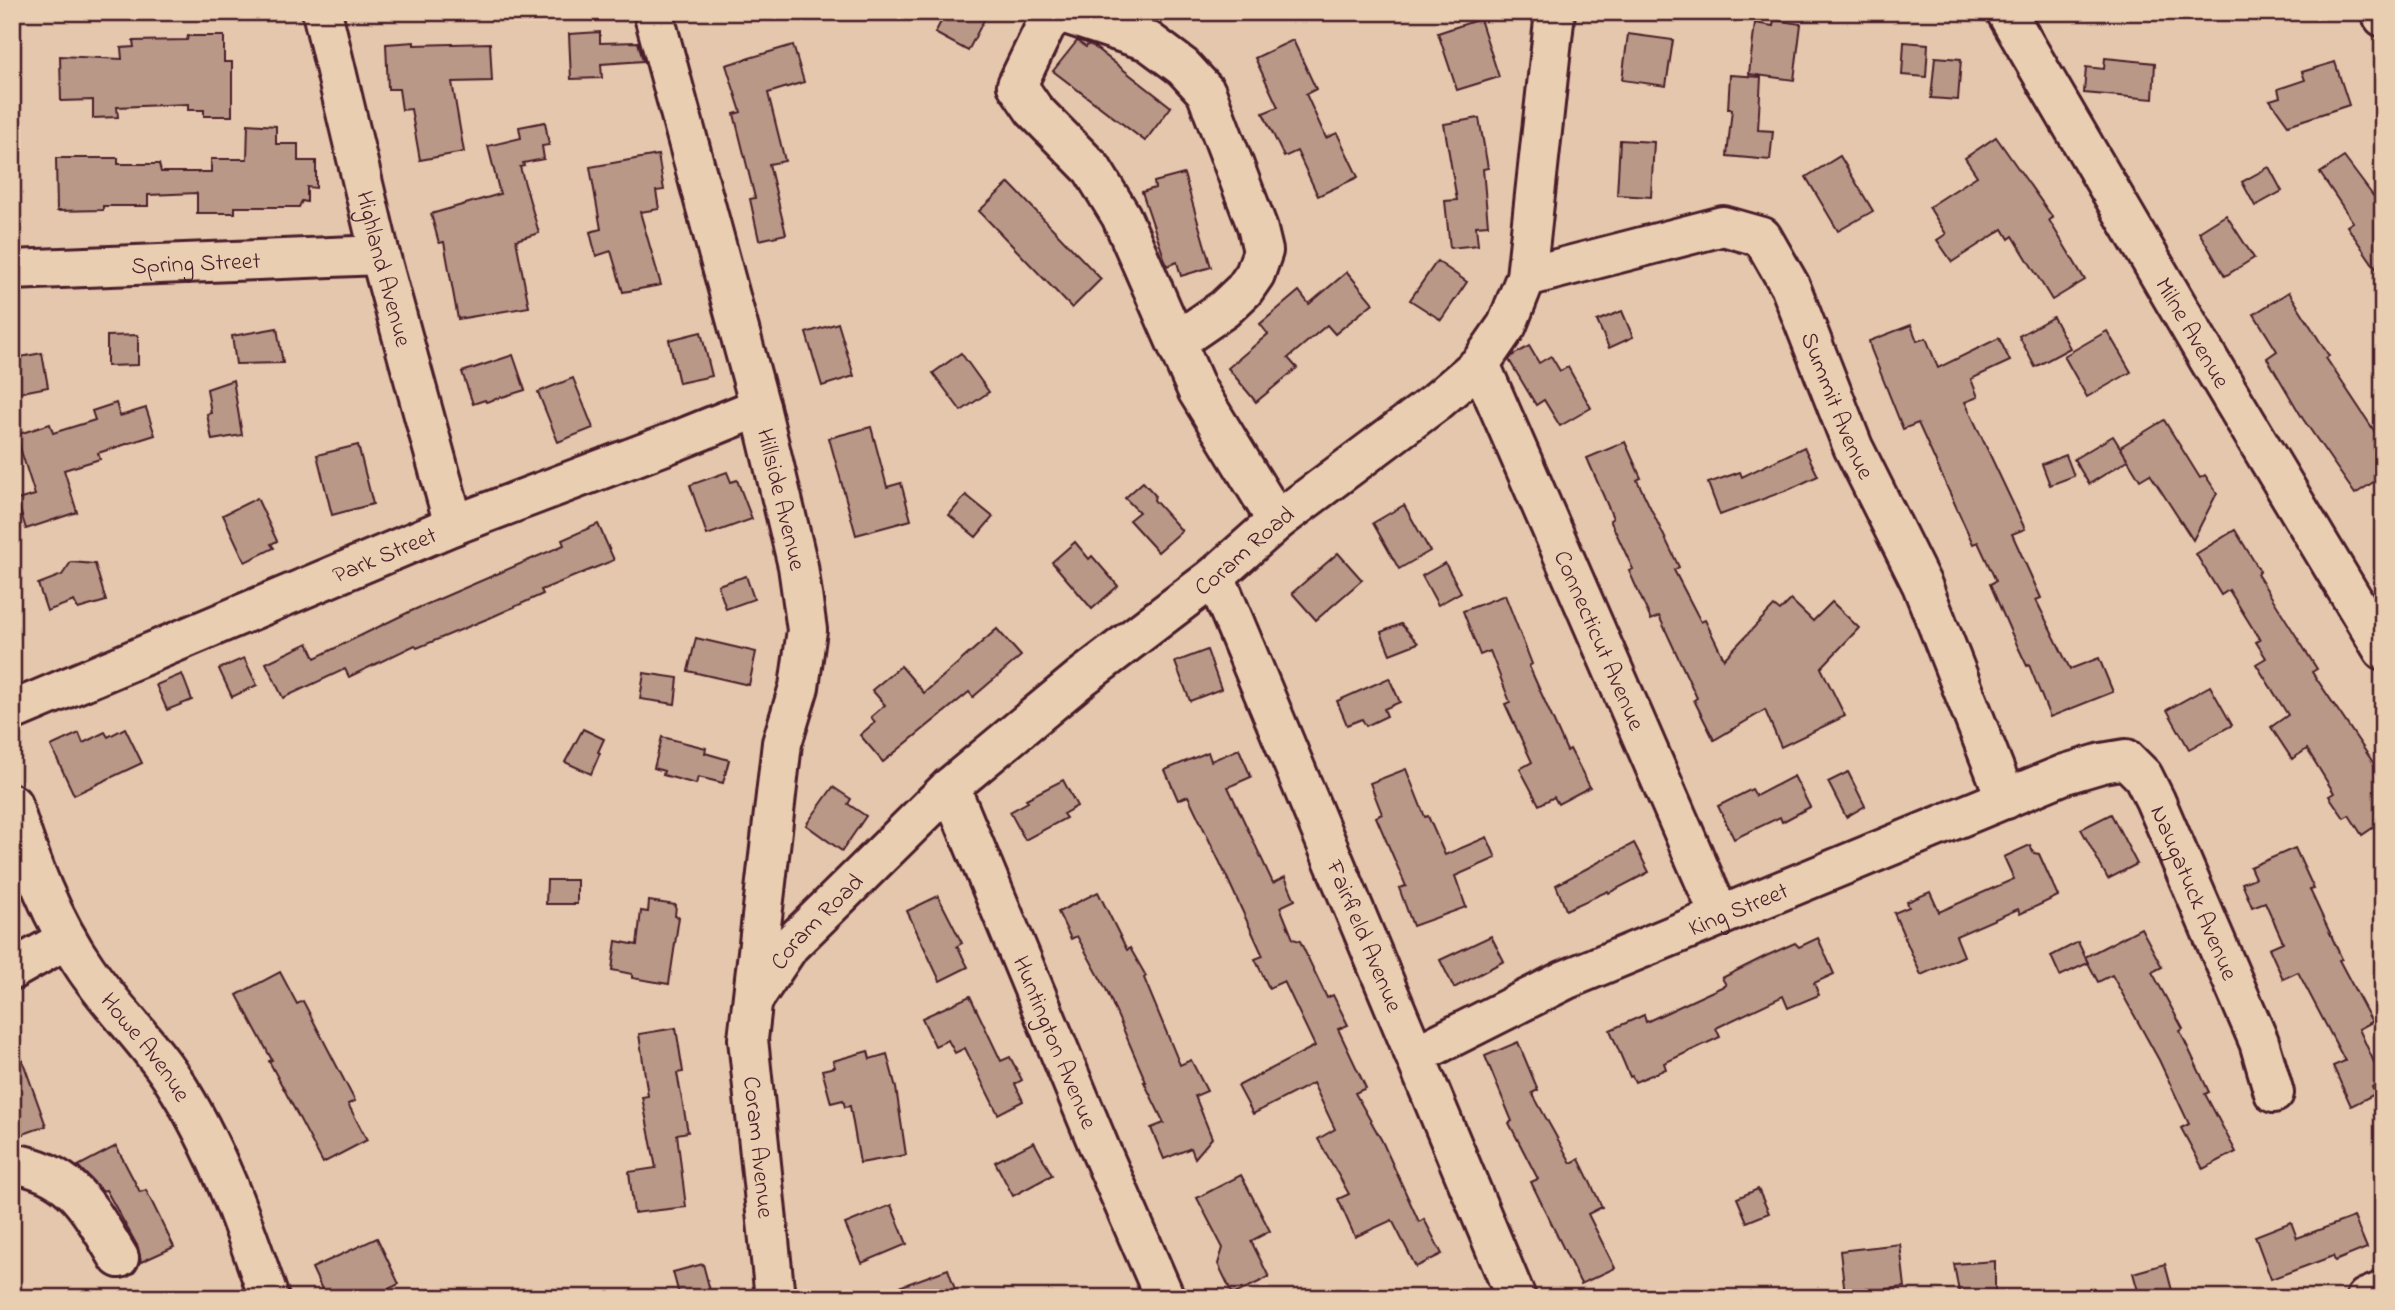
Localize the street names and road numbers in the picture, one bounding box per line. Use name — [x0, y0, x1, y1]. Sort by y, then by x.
street label: Highland Avenue — [345, 188, 419, 351]
street label: Spring Street — [131, 245, 261, 285]
street label: Milne Avenue — [2145, 272, 2237, 396]
street label: Summit Avenue — [1790, 327, 1882, 487]
street label: Hillside Avenue — [746, 425, 814, 575]
street label: Coram Road — [1188, 498, 1303, 606]
street label: Park Street — [328, 519, 443, 594]
street label: Connecticut Avenue — [1543, 545, 1652, 737]
street label: Naugatuck Avenue — [2139, 800, 2246, 987]
street label: Fairfield Avenue — [1315, 855, 1410, 1019]
street label: Coram Road — [763, 866, 873, 978]
street label: King Street — [1684, 875, 1794, 947]
street label: Huntington Avenue — [1002, 951, 1105, 1135]
street label: Howe Avenue — [90, 986, 198, 1110]
street label: Coram Avenue — [732, 1075, 782, 1220]

